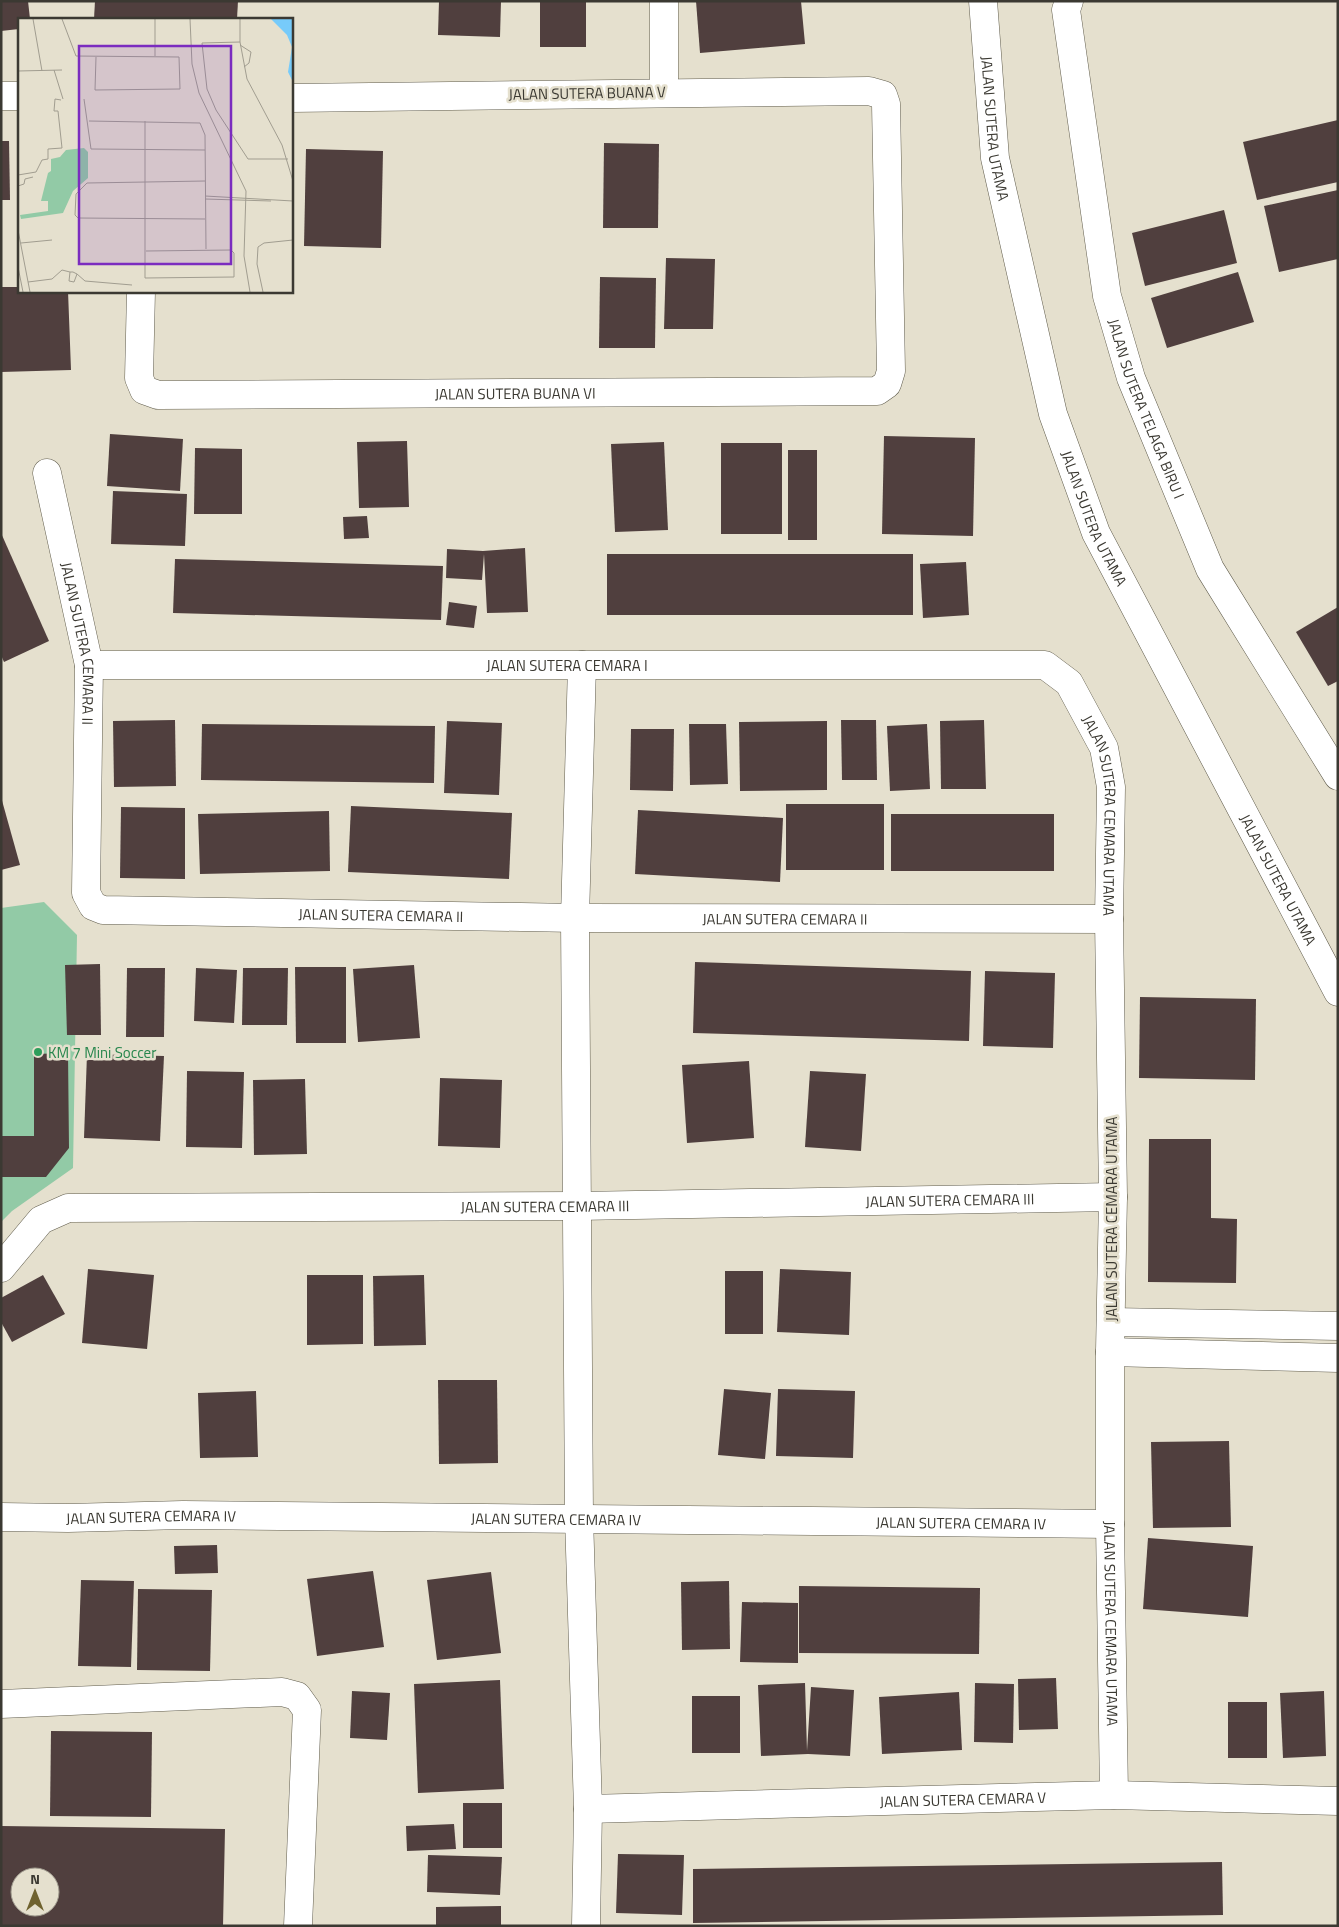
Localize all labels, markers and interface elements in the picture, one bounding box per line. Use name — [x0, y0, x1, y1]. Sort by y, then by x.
inset map — [18, 18, 292, 292]
street label: JALAN SUTERA UTAMA — [976, 55, 1016, 203]
street label: JALAN SUTERA BUANA V — [508, 80, 666, 106]
street label: JALAN SUTERA TELAGA BIRU I — [1103, 316, 1191, 502]
street label: JALAN SUTERA BUANA VI — [435, 381, 596, 405]
street label: JALAN SUTERA UTAMA — [1056, 447, 1133, 590]
street label: JALAN SUTERA CEMARA II — [55, 560, 101, 725]
street label: JALAN SUTERA CEMARA I — [486, 654, 648, 677]
street label: JALAN SUTERA CEMARA UTAMA — [1077, 711, 1122, 916]
street label: JALAN SUTERA UTAMA — [1234, 810, 1323, 949]
street label: JALAN SUTERA CEMARA II — [298, 902, 464, 928]
street label: JALAN SUTERA CEMARA II — [702, 907, 867, 930]
place label: KM 7 Mini Soccer — [48, 1041, 156, 1064]
marker: KM 7 Mini Soccer — [32, 1046, 44, 1058]
street label: JALAN SUTERA CEMARA UTAMA — [1100, 1116, 1123, 1321]
street label: JALAN SUTERA CEMARA III — [865, 1187, 1035, 1213]
street label: JALAN SUTERA CEMARA III — [461, 1194, 630, 1218]
street label: JALAN SUTERA CEMARA IV — [66, 1503, 236, 1530]
street label: JALAN SUTERA CEMARA IV — [471, 1506, 641, 1531]
street label: JALAN SUTERA CEMARA IV — [876, 1510, 1046, 1535]
street label: JALAN SUTERA CEMARA UTAMA — [1099, 1521, 1124, 1726]
street label: JALAN SUTERA CEMARA V — [879, 1785, 1047, 1813]
north arrow — [10, 1867, 60, 1917]
text: N — [30, 1868, 40, 1889]

